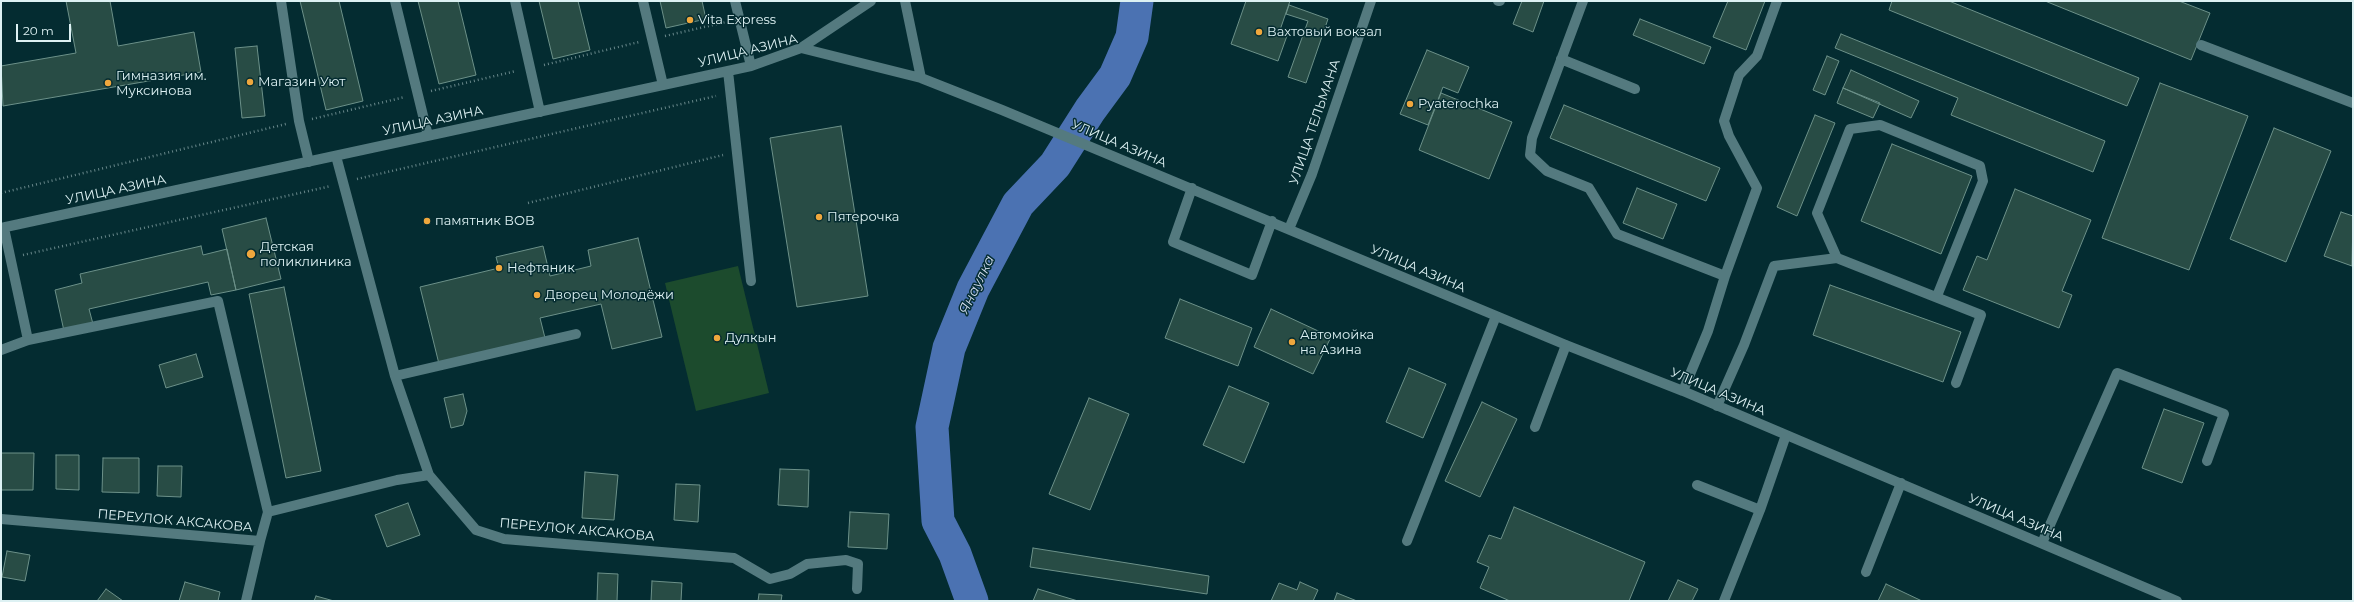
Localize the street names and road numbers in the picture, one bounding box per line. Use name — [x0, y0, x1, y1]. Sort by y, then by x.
street label: УЛИЦА АЗИНА — [697, 31, 799, 71]
street label: УЛИЦА ТЕЛЬМАНА — [1286, 57, 1344, 187]
street label: УЛИЦА АЗИНА — [381, 103, 485, 139]
street label: УЛИЦА АЗИНА — [1069, 117, 1169, 171]
street label: УЛИЦА АЗИНА — [64, 172, 168, 208]
street label: УЛИЦА АЗИНА — [1368, 242, 1468, 296]
street label: УЛИЦА АЗИНА — [1668, 365, 1768, 419]
street label: УЛИЦА АЗИНА — [1966, 491, 2066, 545]
street label: ПЕРЕУЛОК АКСАКОВА — [97, 506, 253, 536]
street label: ПЕРЕУЛОК АКСАКОВА — [499, 515, 655, 545]

